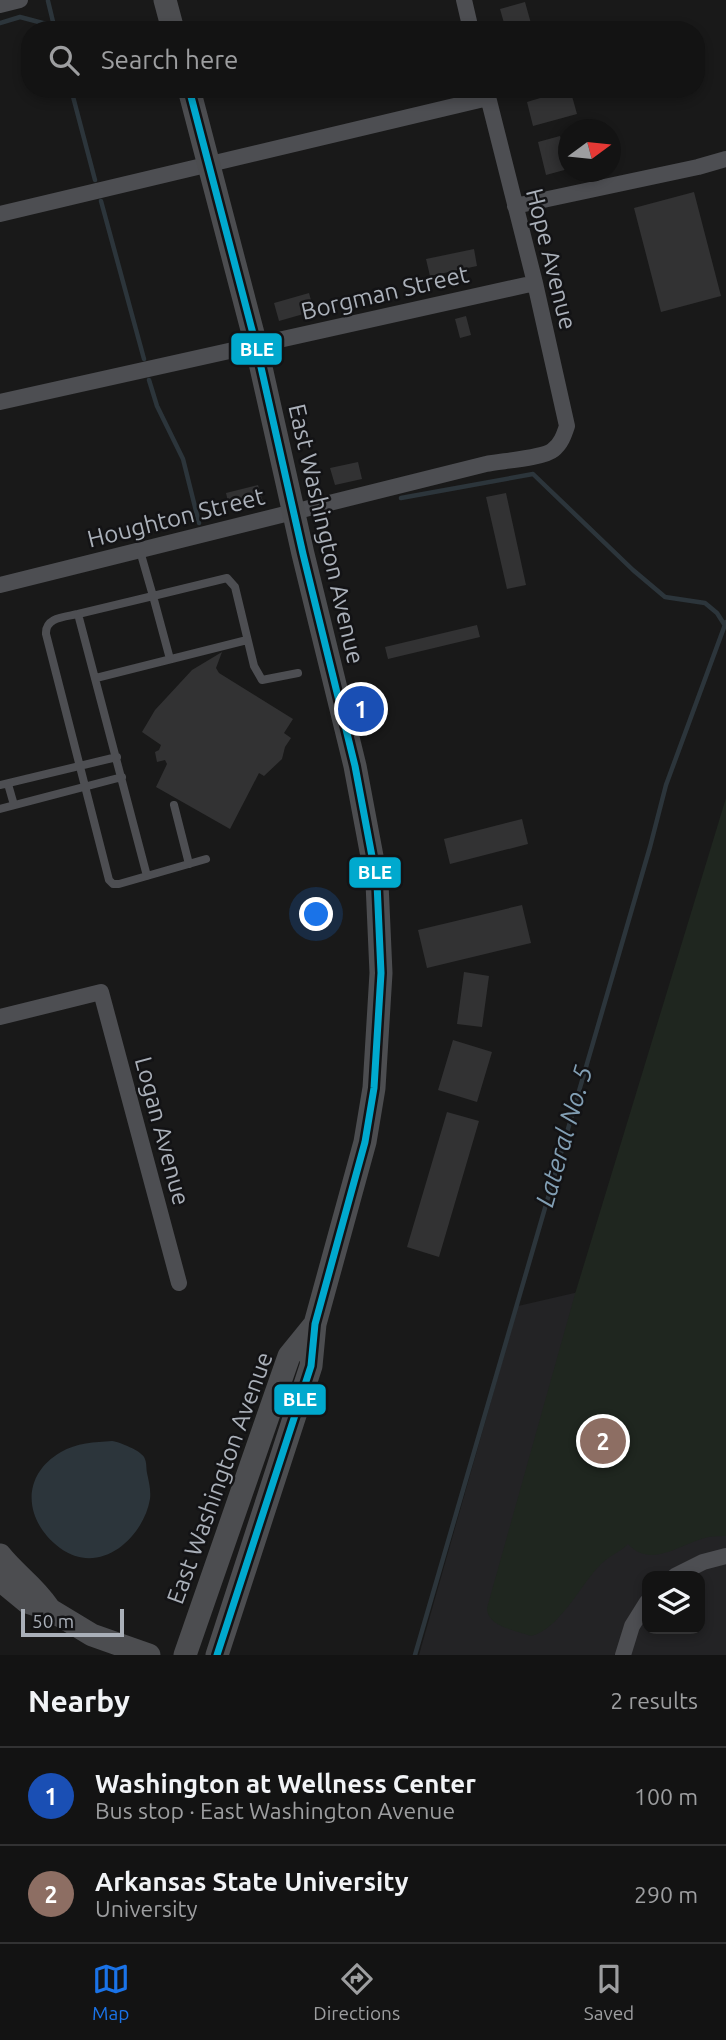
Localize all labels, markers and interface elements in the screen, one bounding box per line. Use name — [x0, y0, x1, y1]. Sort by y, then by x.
search box — [21, 21, 705, 98]
icon: search — [45, 41, 83, 79]
text: Search here — [101, 45, 238, 74]
north arrow — [558, 119, 621, 182]
street label: Hope Avenue — [521, 186, 582, 332]
street label: Borgman Street — [298, 260, 472, 325]
line badge: BLE — [230, 332, 283, 366]
text: BLE — [240, 338, 274, 360]
street label: East Washington Avenue — [283, 401, 370, 667]
street label: Houghton Street — [85, 482, 268, 553]
pin: 1 — [338, 683, 384, 735]
line badge: BLE — [348, 856, 402, 889]
text: BLE — [358, 861, 392, 883]
your location — [299, 897, 333, 931]
street label: Logan Avenue — [130, 1054, 195, 1208]
water label: Lateral No. 5 — [530, 1062, 598, 1210]
street label: East Washington Avenue — [161, 1348, 278, 1607]
line badge: BLE — [273, 1383, 327, 1416]
text: BLE — [283, 1388, 317, 1410]
pin: 2 — [580, 1415, 626, 1467]
map controls — [642, 1571, 705, 1634]
button: layers — [642, 1571, 705, 1634]
scale bar — [21, 1606, 124, 1638]
text: 50 m — [32, 1610, 74, 1632]
text: Nearby — [28, 1684, 130, 1718]
text: 2 results — [610, 1688, 698, 1713]
text: Washington at Wellness Center — [95, 1769, 476, 1798]
text: 1 — [45, 1784, 57, 1809]
text: 100 m — [634, 1784, 698, 1809]
text: Bus stop · East Washington Avenue — [95, 1798, 455, 1823]
text: Arkansas State University — [95, 1867, 408, 1896]
text: 2 — [45, 1882, 57, 1907]
text: 290 m — [634, 1882, 698, 1907]
text: University — [95, 1896, 198, 1921]
tab: Map — [92, 1960, 130, 2024]
tab: Directions — [313, 1960, 400, 2024]
tab: Saved — [584, 1960, 634, 2024]

